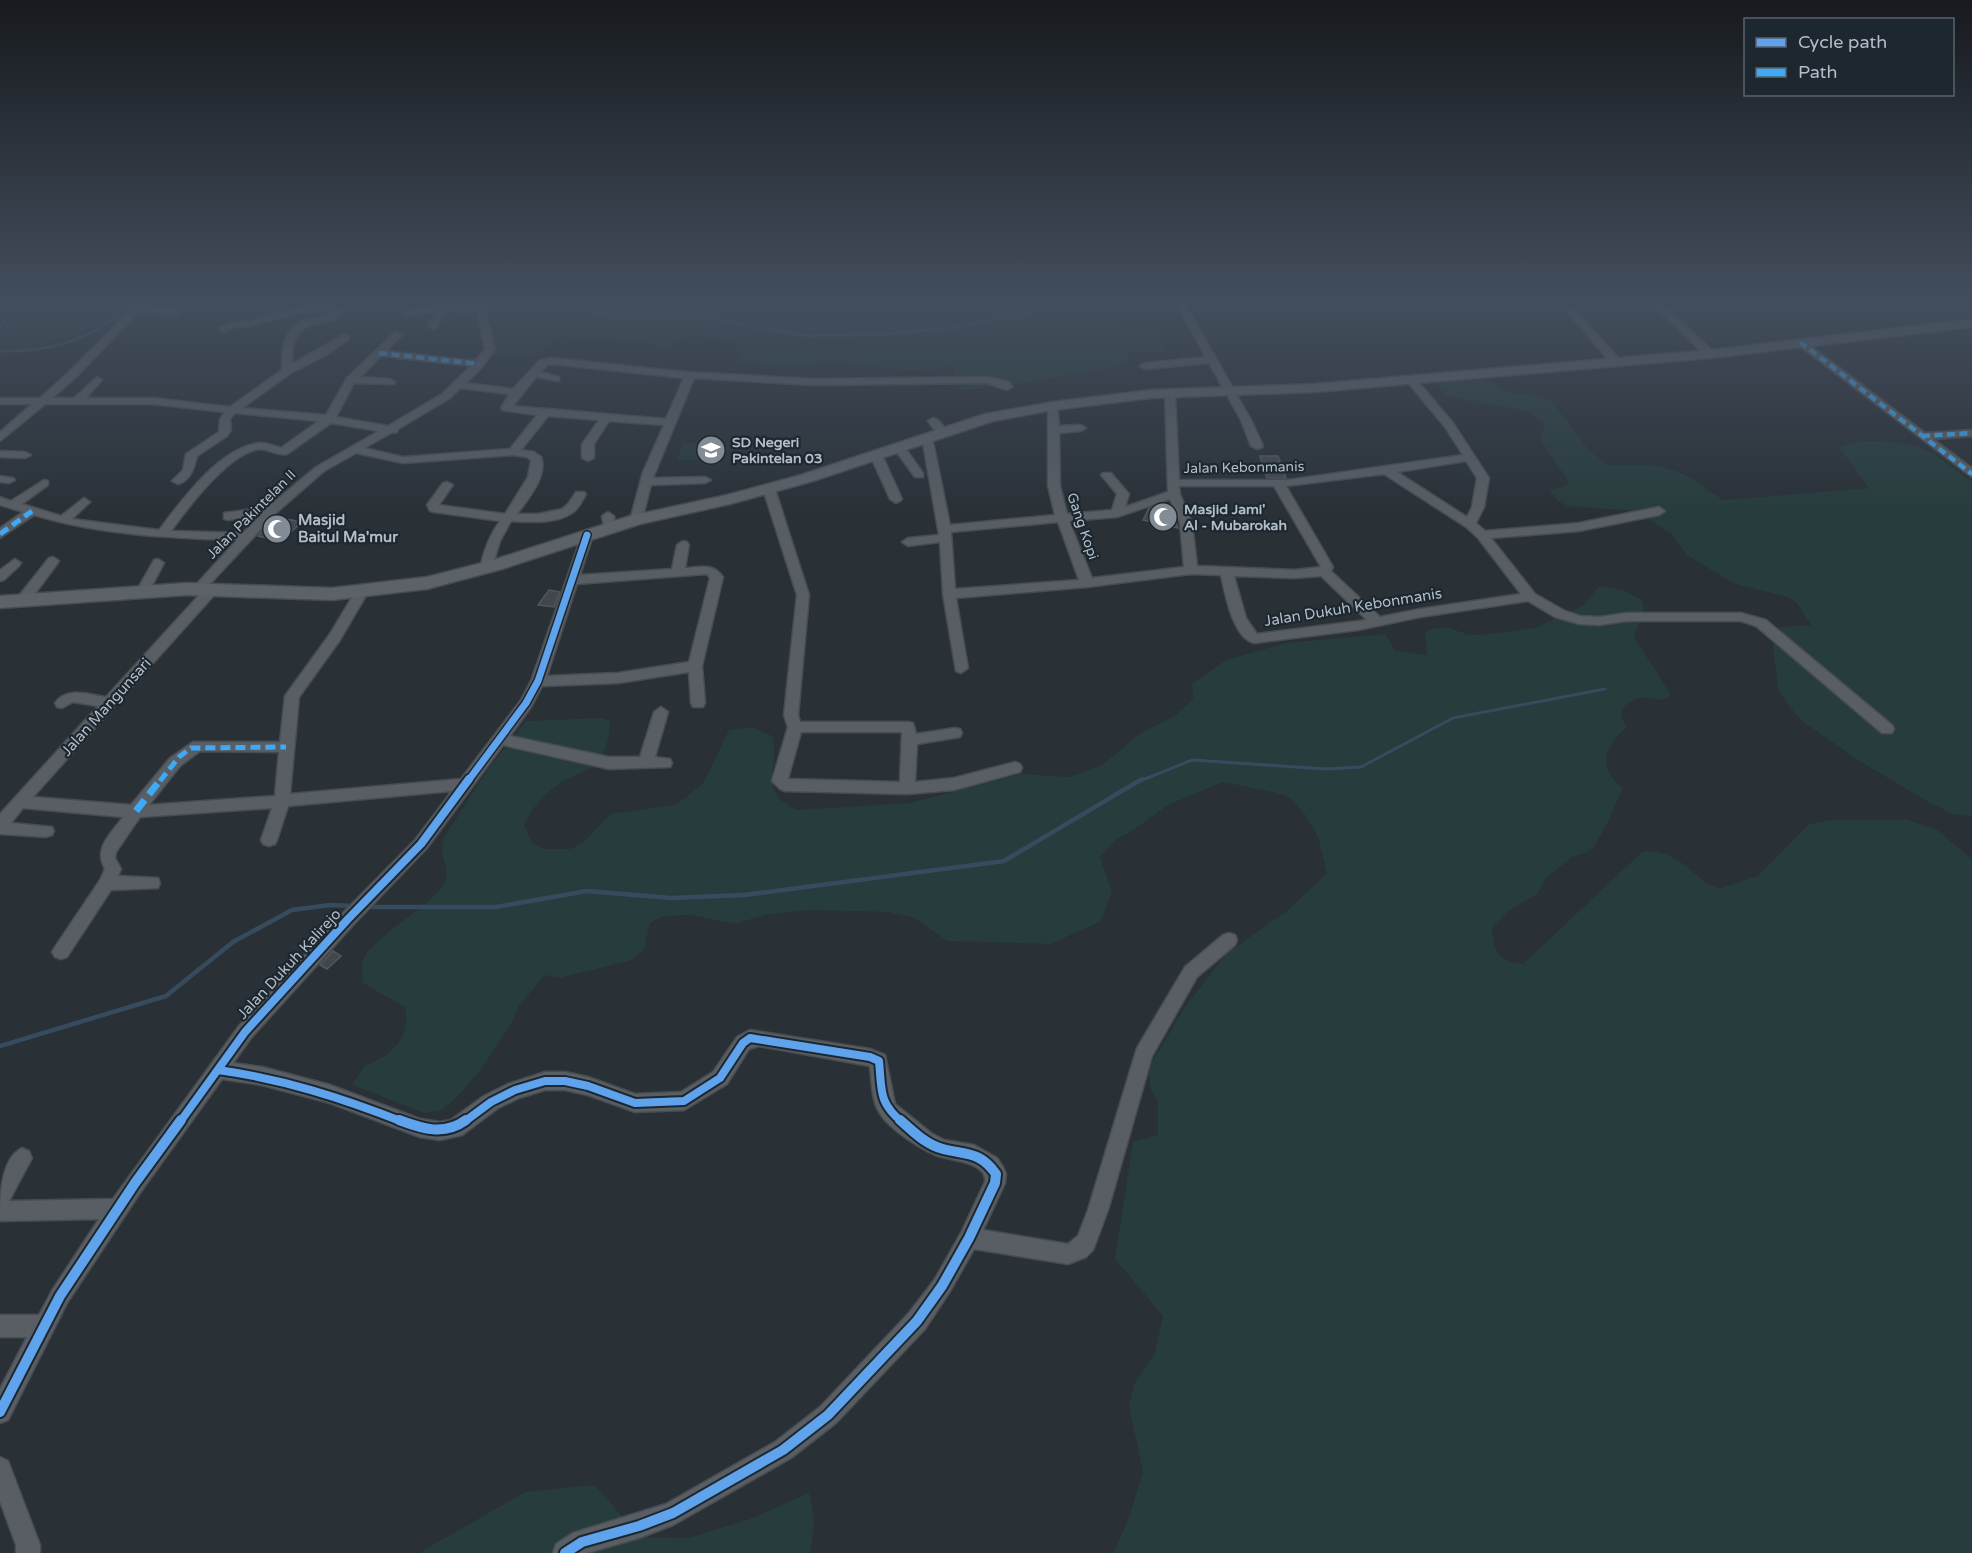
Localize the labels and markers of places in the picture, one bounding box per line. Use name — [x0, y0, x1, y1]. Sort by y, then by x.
school or university icon: SD Negeri Pakintelan 03 — [695, 434, 727, 466]
place label: SD Negeri Pakintelan 03 — [732, 434, 823, 467]
mosque icon: Masjid Jami' Al - Mubarokah — [1147, 501, 1179, 533]
place label: Masjid Jami' Al - Mubarokah — [1184, 501, 1287, 534]
place label: Masjid Baitul Ma'mur — [298, 511, 398, 546]
mosque icon: Masjid Baitul Ma'mur — [261, 513, 293, 545]

